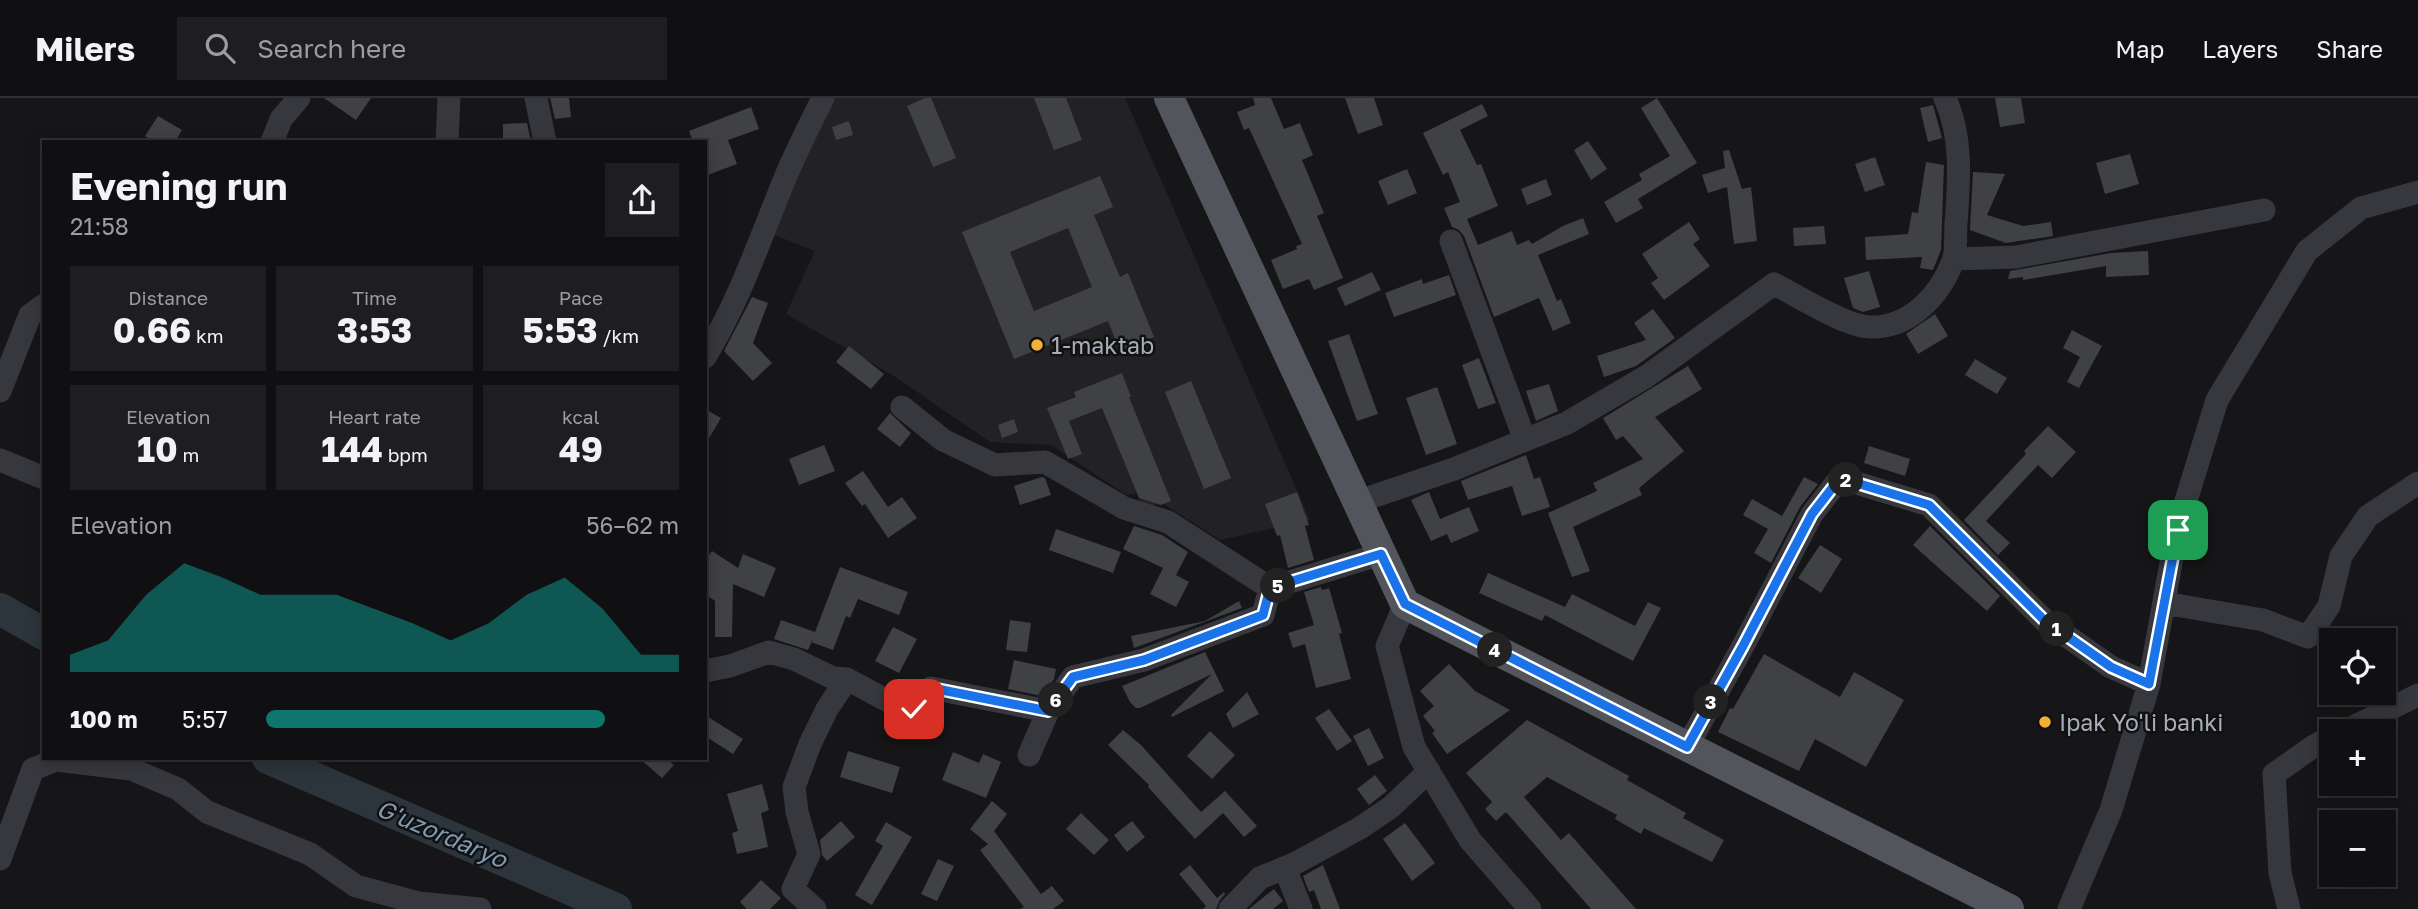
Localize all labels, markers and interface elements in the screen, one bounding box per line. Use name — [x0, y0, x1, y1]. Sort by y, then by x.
search box — [177, 17, 667, 80]
text: Milers — [35, 29, 135, 68]
icon: search — [201, 29, 239, 67]
text: Search here — [257, 33, 406, 64]
text: Map — [2115, 34, 2164, 63]
text: Layers — [2202, 34, 2278, 63]
text: Share — [2316, 34, 2383, 63]
text: Evening run — [70, 163, 288, 208]
button: share — [605, 163, 679, 237]
text: 21:58 — [70, 212, 129, 240]
text: Distance — [128, 286, 208, 309]
text: Time — [352, 286, 397, 309]
text: Pace — [559, 286, 603, 309]
text: 0.66 — [113, 309, 191, 351]
text: 3:53 — [337, 309, 412, 351]
text: 5:53 — [522, 309, 598, 351]
text: km — [191, 324, 224, 347]
text: /km — [598, 324, 639, 347]
place label: 1-maktab — [1051, 331, 1154, 359]
marker: 1-maktab — [1029, 337, 1045, 353]
text: Elevation — [126, 405, 210, 428]
text: Heart rate — [328, 405, 421, 428]
text: kcal — [562, 405, 600, 428]
text: 10 — [137, 428, 178, 470]
text: 144 — [321, 428, 383, 470]
text: 49 — [559, 428, 603, 470]
text: m — [178, 443, 199, 466]
text: bpm — [383, 443, 428, 466]
pin: 2 — [1828, 462, 1864, 498]
text: 2 — [1840, 468, 1851, 491]
pin — [2148, 500, 2208, 560]
text: Elevation — [70, 511, 172, 539]
text: 56–62 m — [586, 511, 679, 539]
icon: arrive — [2159, 511, 2197, 549]
pin: 5 — [1260, 568, 1296, 603]
text: 5 — [1272, 574, 1283, 597]
pin: 1 — [2039, 612, 2074, 646]
text: 1 — [2052, 617, 2061, 640]
map controls — [2319, 628, 2396, 887]
button: locate — [2319, 628, 2396, 705]
pin: 4 — [1478, 632, 1512, 668]
text: 4 — [1489, 638, 1500, 661]
pin — [884, 679, 944, 739]
pin: 6 — [1038, 682, 1074, 718]
pin: 3 — [1694, 684, 1728, 720]
text: 6 — [1049, 688, 1062, 711]
icon: check — [895, 690, 933, 728]
text: 3 — [1705, 690, 1716, 713]
text: 100 m — [70, 705, 138, 733]
text: 5:57 — [182, 705, 228, 733]
place label: Ipak Yo'li banki — [2059, 708, 2223, 736]
marker: Ipak Yo'li banki — [2037, 714, 2053, 730]
button: + — [2319, 719, 2396, 796]
water label: G'uzordaryo — [372, 793, 513, 875]
button: − — [2319, 810, 2396, 887]

